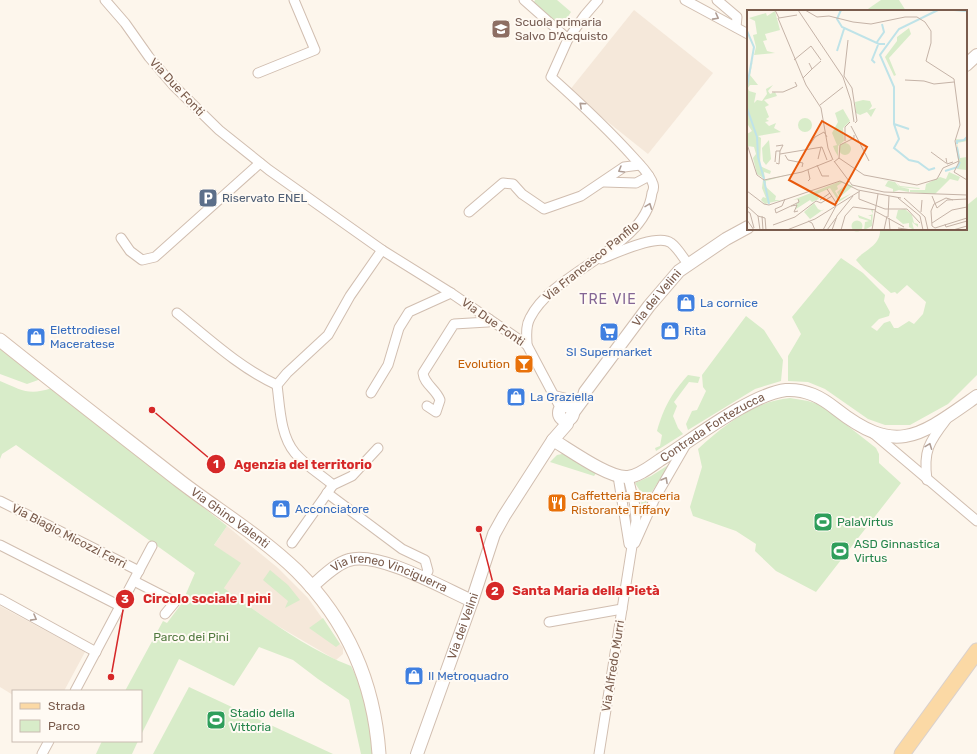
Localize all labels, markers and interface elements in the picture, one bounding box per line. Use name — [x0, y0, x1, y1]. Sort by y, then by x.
inset map — [747, 10, 967, 230]
one-way arrow — [712, 12, 720, 20]
place label: Scuola primaria Salvo D'Acquisto — [515, 15, 608, 43]
school or university icon: Scuola primaria Salvo D'Acquisto — [490, 18, 512, 40]
street label: Via Due Fonti — [147, 55, 207, 119]
one-way arrow — [579, 102, 587, 110]
one-way arrow — [618, 166, 625, 173]
parking icon: Riservato ENEL — [197, 187, 219, 209]
place label: Riservato ENEL — [222, 191, 308, 205]
one-way arrow — [644, 203, 653, 210]
street label: Via Francesco Panfilo — [540, 218, 642, 304]
street label: Via dei Velini — [629, 267, 684, 329]
district label: TRE VIE — [579, 291, 637, 308]
shop icon: La cornice — [675, 292, 697, 314]
street label: Via Due Fonti — [459, 295, 527, 349]
place label: La cornice — [700, 296, 758, 310]
shop icon: Rita — [659, 320, 681, 342]
supermarket icon: SI Supermarket — [598, 321, 620, 343]
place label: Elettrodiesel Maceratese — [50, 323, 120, 351]
place label: Rita — [684, 324, 706, 338]
shop icon: Elettrodiesel Maceratese — [25, 326, 47, 348]
place label: SI Supermarket — [566, 345, 652, 359]
bar icon: Evolution — [513, 353, 535, 375]
place label: Evolution — [458, 357, 510, 371]
shop icon: La Graziella — [505, 386, 527, 408]
place label: La Graziella — [530, 390, 594, 404]
street label: Contrada Fontezucca — [657, 390, 767, 465]
one-way arrow — [924, 442, 932, 449]
callout: Agenzia del territorio — [206, 451, 380, 476]
text: 1 — [213, 457, 219, 471]
text: Agenzia del territorio — [234, 457, 372, 472]
one-way arrow — [660, 477, 667, 484]
street label: Via Ghino Valenti — [188, 485, 272, 551]
place label: Caffetteria Braceria Ristorante Tiffany — [571, 489, 680, 517]
restaurant icon: Caffetteria Braceria Ristorante Tiffany — [546, 492, 568, 514]
shop icon: Acconciatore — [270, 498, 292, 520]
street label: Via Biagio Micozzi Ferri — [9, 501, 129, 571]
place label: Acconciatore — [295, 502, 369, 516]
sports icon: PalaVirtus — [812, 511, 834, 533]
place label: PalaVirtus — [837, 515, 893, 529]
place label: ASD Ginnastica Virtus — [854, 537, 940, 565]
sports icon: ASD Ginnastica Virtus — [829, 540, 851, 562]
street label: Via Ireneo Vinciguerra — [328, 552, 450, 595]
callout: Santa Maria della Pietà — [485, 578, 668, 603]
text: Santa Maria della Pietà — [512, 583, 660, 598]
text: 2 — [491, 584, 499, 598]
callout: Circolo sociale I pini — [115, 586, 279, 611]
text: Circolo sociale I pini — [143, 591, 271, 606]
street label: Via dei Velini — [445, 591, 481, 661]
text: 3 — [121, 592, 129, 606]
one-way arrow — [30, 613, 38, 620]
street label: Via Alfredo Murri — [599, 619, 627, 713]
park label: Parco dei Pini — [153, 630, 229, 644]
shop icon: Il Metroquadro — [403, 665, 425, 687]
place label: Il Metroquadro — [428, 669, 509, 683]
legend — [12, 690, 142, 742]
text: Strada — [48, 699, 85, 713]
place label: Stadio della Vittoria — [230, 706, 295, 734]
sports icon: Stadio della Vittoria — [205, 709, 227, 731]
text: Parco — [48, 719, 80, 733]

